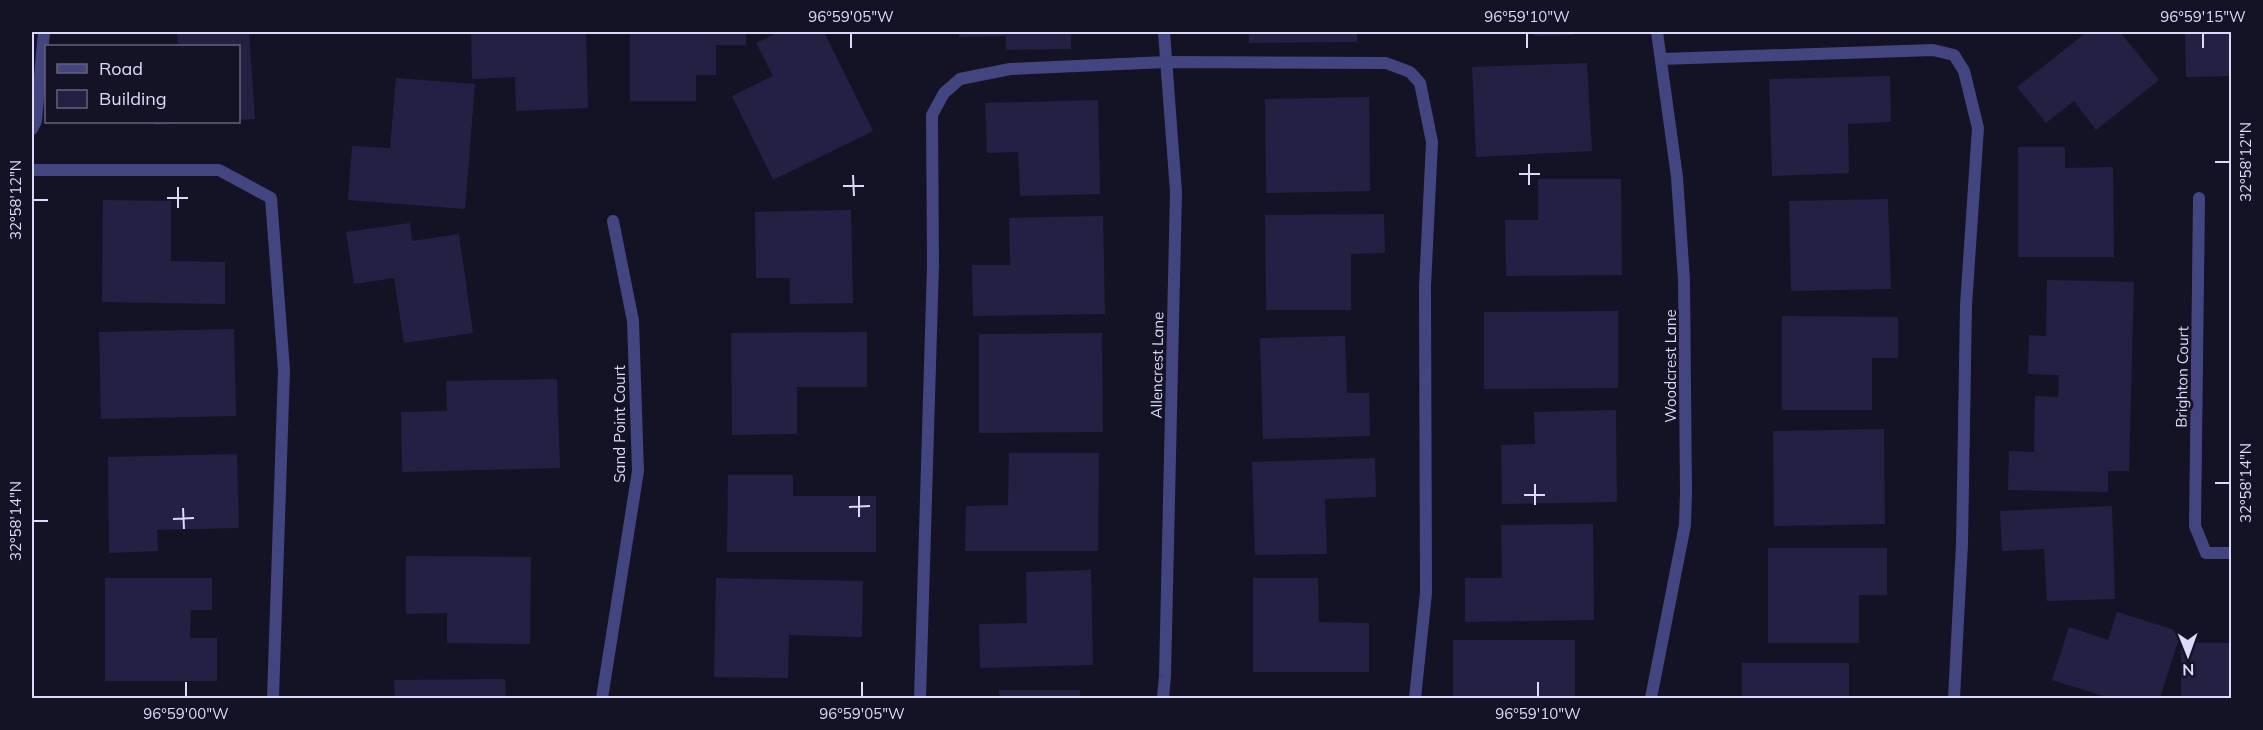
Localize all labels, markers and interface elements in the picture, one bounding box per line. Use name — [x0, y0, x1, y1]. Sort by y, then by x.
text: 96°59'05"W — [808, 7, 894, 26]
text: 96°59'10"W — [1484, 7, 1570, 26]
text: 96°59'15"W — [2160, 7, 2246, 26]
legend — [45, 45, 240, 123]
text: Road — [99, 57, 143, 80]
text: Building — [99, 87, 167, 110]
text: 32°58'12"N — [2236, 122, 2255, 202]
text: 32°58'12"N — [6, 160, 25, 240]
street label: Woodcrest Lane — [1661, 309, 1680, 423]
street label: Allencrest Lane — [1147, 311, 1167, 419]
street label: Brighton Court — [2172, 326, 2192, 428]
street label: Sand Point Court — [610, 365, 629, 483]
text: 32°58'14"N — [2236, 443, 2255, 523]
text: 32°58'14"N — [6, 481, 25, 561]
north arrow — [2158, 625, 2218, 685]
text: N — [2182, 660, 2194, 680]
text: 96°59'00"W — [143, 704, 229, 723]
text: 96°59'05"W — [819, 704, 905, 723]
text: 96°59'10"W — [1495, 704, 1581, 723]

